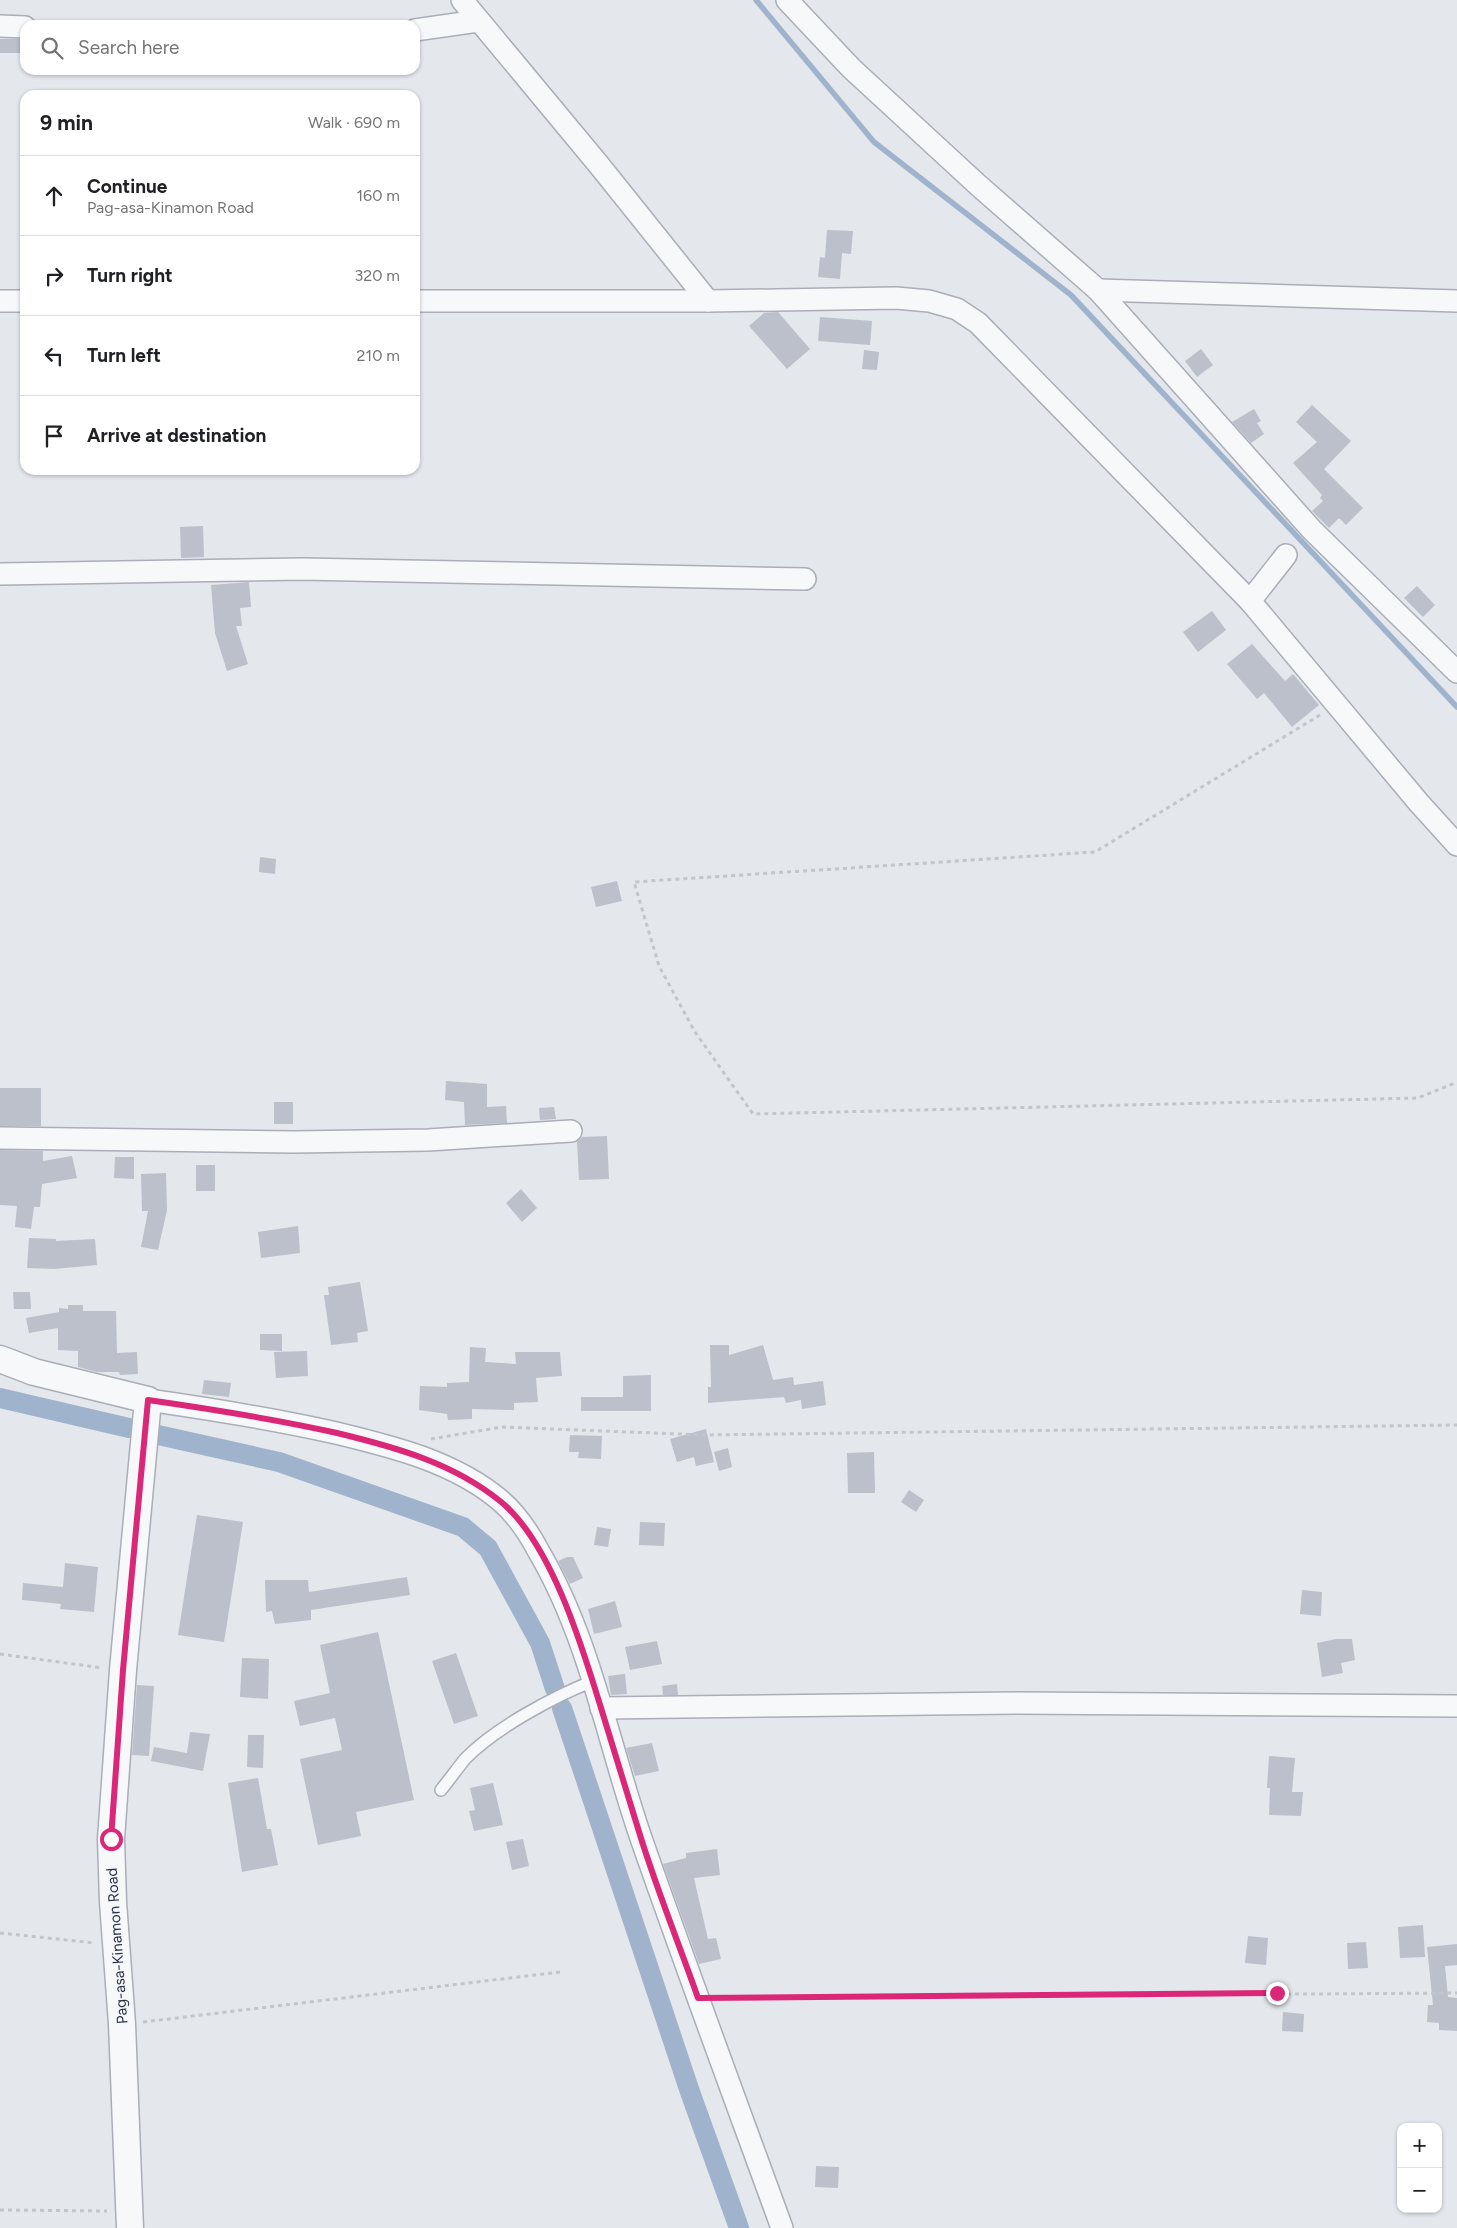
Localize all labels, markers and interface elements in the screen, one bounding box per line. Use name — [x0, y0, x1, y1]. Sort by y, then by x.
search box — [20, 20, 420, 75]
icon: search — [38, 34, 66, 62]
text: Search here — [78, 36, 180, 59]
text: 9 min — [40, 110, 93, 135]
text: Walk · 690 m — [308, 113, 400, 132]
text: Continue — [87, 175, 167, 198]
icon: ahead — [40, 182, 68, 210]
text: 160 m — [357, 186, 400, 205]
text: Pag-asa-Kinamon Road — [87, 198, 254, 217]
icon: right — [40, 262, 68, 290]
text: Turn right — [87, 264, 173, 287]
text: 320 m — [355, 266, 400, 285]
icon: left — [40, 342, 68, 370]
text: Turn left — [87, 344, 161, 367]
text: 210 m — [357, 346, 400, 365]
icon: arrive — [40, 422, 68, 450]
text: Arrive at destination — [87, 424, 266, 447]
route start — [100, 1828, 123, 1851]
street label: Pag-asa-Kinamon Road — [103, 1867, 131, 2025]
route end — [1266, 1982, 1289, 2005]
map controls — [1397, 2123, 1442, 2213]
button: + — [1397, 2123, 1442, 2168]
button: − — [1397, 2168, 1442, 2213]

